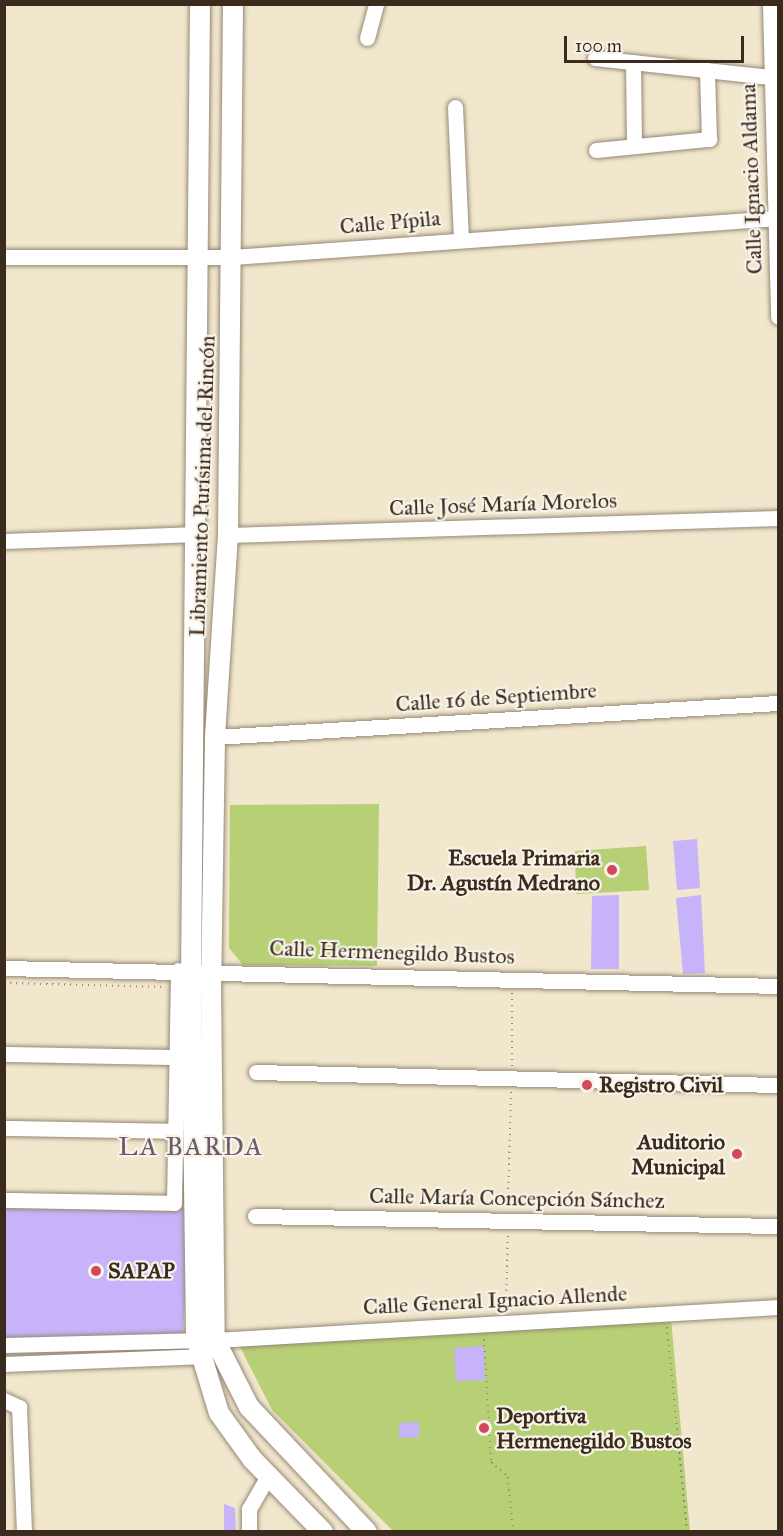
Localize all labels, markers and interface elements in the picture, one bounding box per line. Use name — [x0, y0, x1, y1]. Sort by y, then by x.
scale bar — [567, 24, 747, 62]
text: 100 m — [575, 35, 622, 57]
street label: Calle Ignacio Aldama — [734, 83, 768, 275]
street label: Calle Pípila — [339, 204, 441, 240]
street label: Libramiento Purísima del Rincón — [184, 335, 220, 637]
street label: Calle José María Morelos — [389, 487, 617, 521]
street label: Calle 16 de Septiembre — [395, 677, 597, 717]
place label: Escuela Primaria Dr. Agustín Medrano — [407, 844, 600, 896]
marker: Escuela Primaria Dr. Agustín Medrano — [605, 863, 619, 877]
street label: Calle Hermenegildo Bustos — [269, 935, 515, 969]
place label: Registro Civil — [599, 1072, 723, 1098]
marker: Registro Civil — [580, 1078, 594, 1092]
place label: Auditorio Municipal — [631, 1128, 725, 1180]
district label: LA BARDA — [118, 1131, 264, 1163]
marker: Auditorio Municipal — [730, 1147, 744, 1161]
street label: Calle María Concepción Sánchez — [369, 1182, 665, 1214]
place label: SAPAP — [108, 1258, 175, 1284]
marker: SAPAP — [89, 1264, 103, 1278]
street label: Calle General Ignacio Allende — [362, 1280, 628, 1320]
place label: Deportiva Hermenegildo Bustos — [496, 1402, 691, 1454]
marker: Deportiva Hermenegildo Bustos — [477, 1421, 491, 1435]

